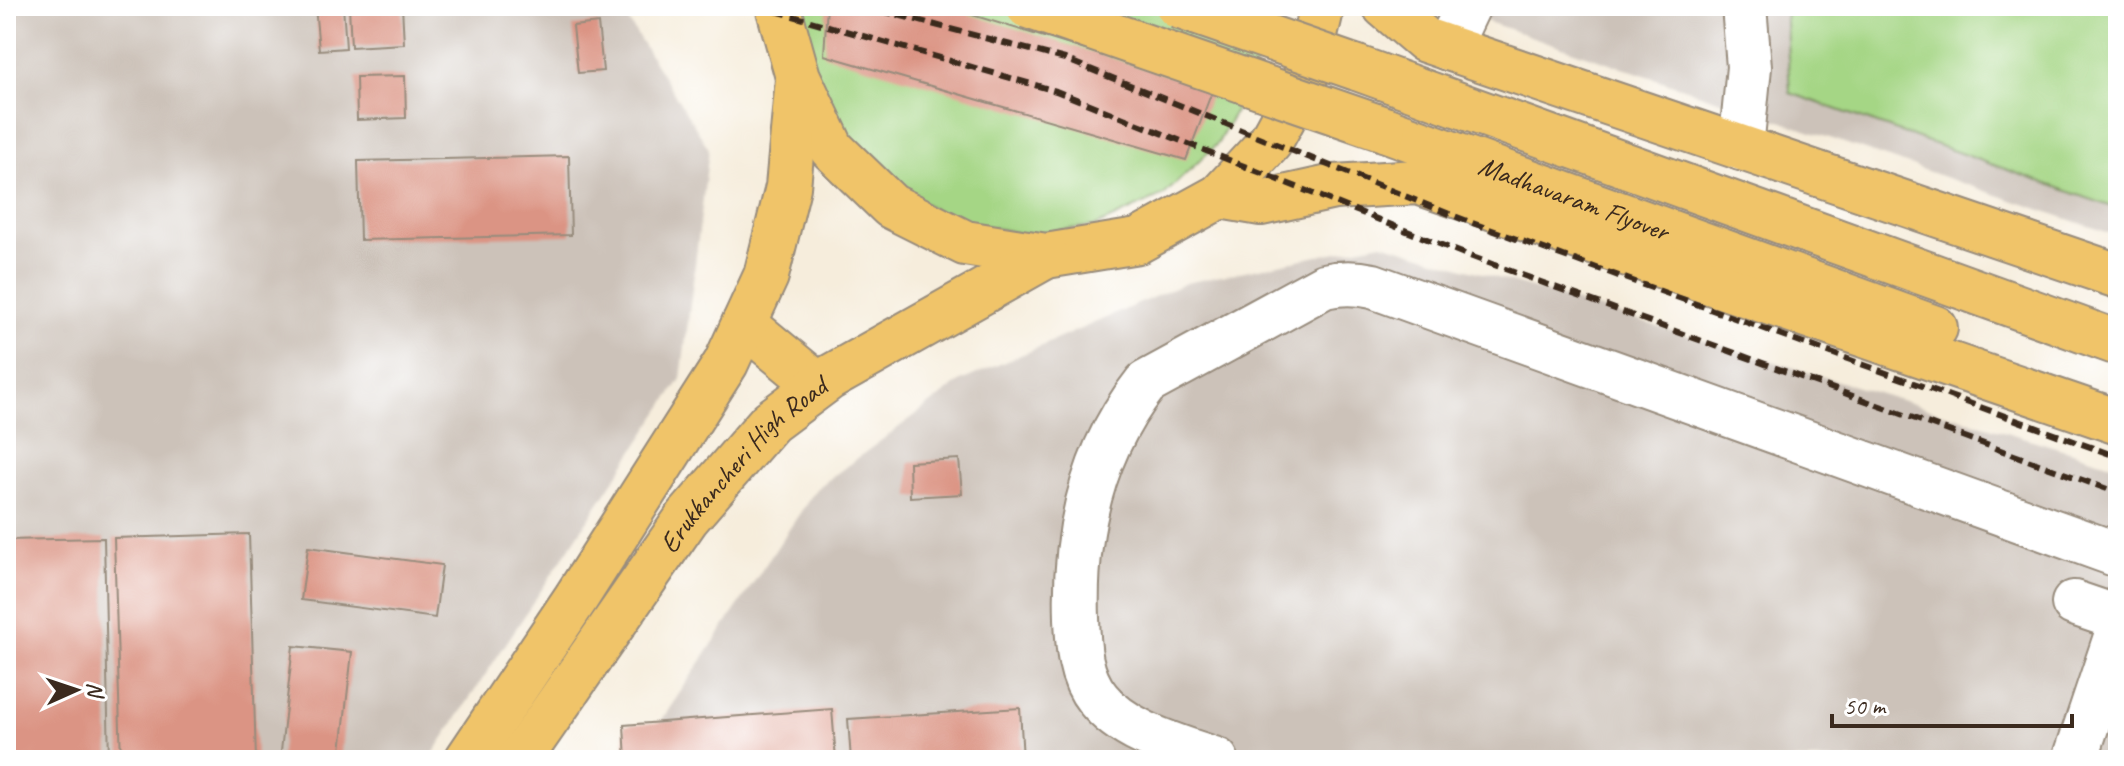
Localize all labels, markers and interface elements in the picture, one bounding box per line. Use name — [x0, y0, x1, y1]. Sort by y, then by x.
street label: Madhavaram Flyover — [1474, 148, 1675, 249]
street label: Erukkancheri High Road — [651, 367, 837, 560]
north arrow — [36, 650, 116, 730]
scale bar — [1832, 678, 2072, 728]
text: N — [81, 681, 109, 700]
text: 50 m — [1844, 691, 1887, 721]

